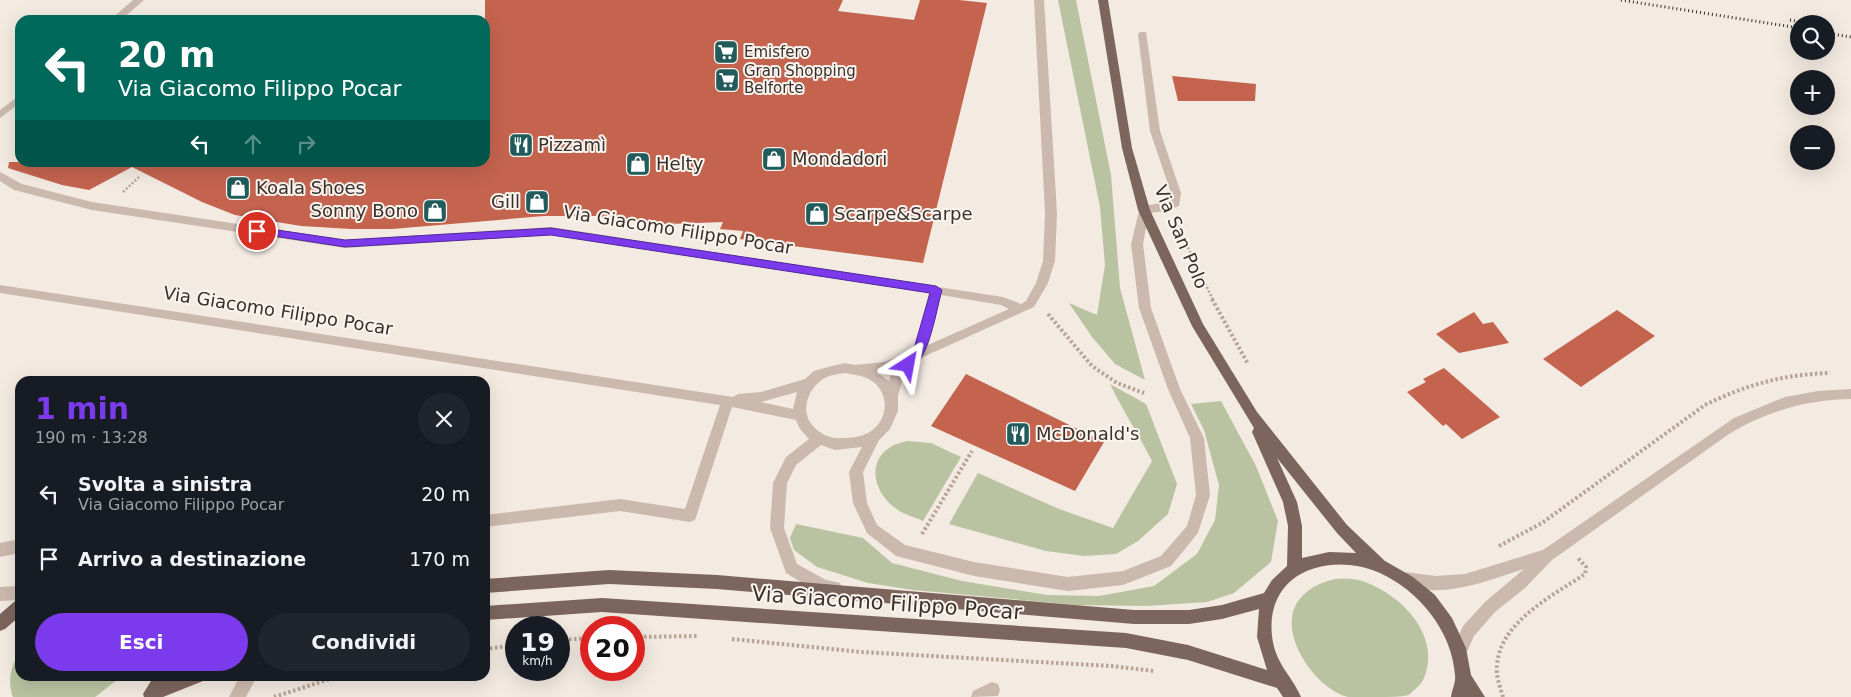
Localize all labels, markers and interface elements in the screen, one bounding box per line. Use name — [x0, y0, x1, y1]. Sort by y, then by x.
map controls — [1790, 15, 1835, 170]
button: search — [1790, 15, 1835, 60]
icon: left — [35, 35, 100, 100]
text: 20 m — [118, 35, 215, 75]
supermarket icon: Emisfero — [713, 39, 739, 65]
place label: Emisfero — [744, 43, 810, 61]
place label: Gran Shopping Belforte — [744, 62, 856, 97]
supermarket icon: Gran Shopping Belforte — [714, 67, 740, 93]
button: + — [1790, 70, 1835, 115]
text: Via Giacomo Filippo Pocar — [118, 76, 402, 101]
button: − — [1790, 125, 1835, 170]
icon: left — [186, 130, 214, 158]
icon: ahead — [239, 130, 267, 158]
icon: right — [292, 130, 320, 158]
restaurant icon: Pizzamì — [508, 132, 534, 158]
place label: Pizzamì — [538, 134, 606, 155]
shop icon: Mondadori — [761, 146, 787, 172]
place label: Mondadori — [792, 148, 887, 169]
shop icon: Helty — [625, 151, 651, 177]
place label: Helty — [656, 153, 704, 174]
shop icon: Koala Shoes — [225, 175, 251, 201]
place label: Koala Shoes — [256, 177, 365, 198]
street label: Via San Polo — [1150, 182, 1213, 292]
shop icon: Gill — [524, 189, 550, 215]
place label: Gill — [491, 191, 520, 212]
shop icon: Sonny Bono — [422, 198, 448, 224]
place label: Sonny Bono — [311, 200, 418, 221]
street label: Via Giacomo Filippo Pocar — [562, 201, 795, 258]
shop icon: Scarpe&Scarpe — [804, 201, 830, 227]
place label: Scarpe&Scarpe — [834, 203, 973, 224]
pin — [236, 210, 278, 252]
icon: arrive — [243, 217, 271, 245]
street label: Via Giacomo Filippo Pocar — [162, 282, 395, 339]
position arrow — [881, 338, 933, 390]
text: 1 min — [35, 391, 129, 426]
button: close — [418, 393, 470, 445]
restaurant icon: McDonald's — [1005, 421, 1031, 447]
place label: McDonald's — [1036, 423, 1140, 444]
text: 190 m · 13:28 — [35, 428, 148, 447]
text: Svolta a sinistra — [78, 473, 252, 495]
icon: left — [35, 480, 63, 508]
text: 20 m — [421, 483, 470, 505]
text: Via Giacomo Filippo Pocar — [78, 495, 284, 514]
icon: arrive — [35, 545, 63, 573]
text: Arrivo a destinazione — [78, 548, 306, 570]
text: 170 m — [409, 548, 470, 570]
street label: Via Giacomo Filippo Pocar — [751, 582, 1023, 624]
button: Esci — [35, 613, 248, 671]
button: Condividi — [258, 613, 470, 671]
speed limit sign: 20 — [580, 616, 645, 681]
text: 19 — [520, 628, 555, 657]
text: km/h — [522, 654, 553, 668]

